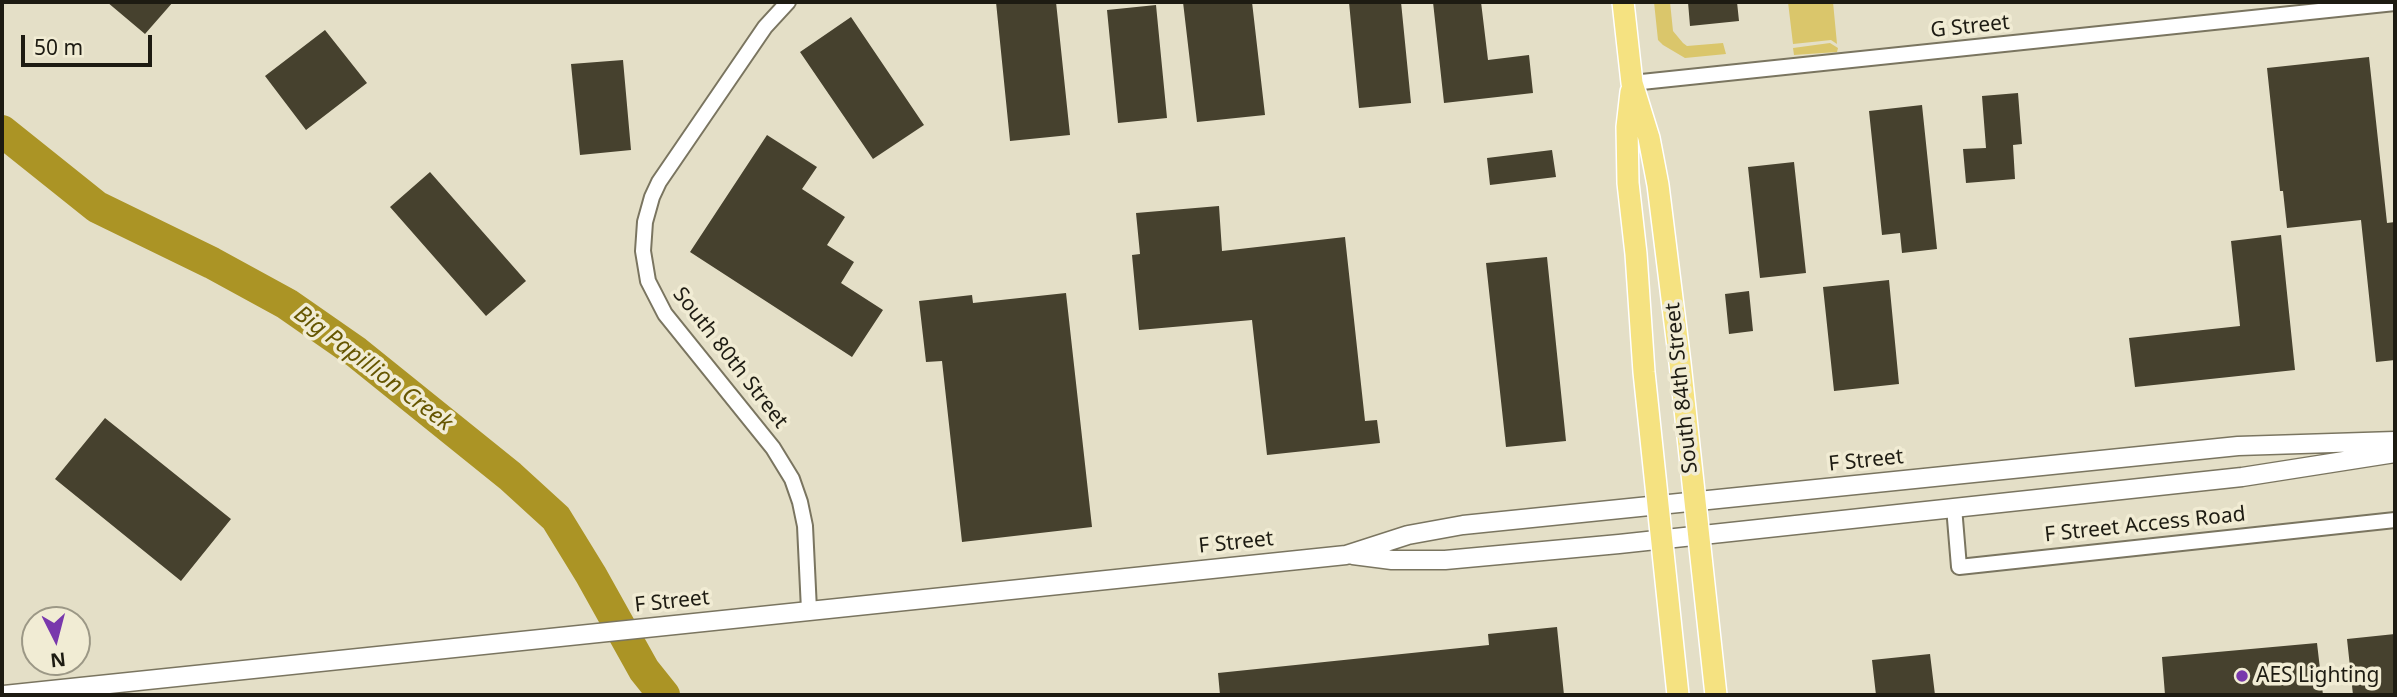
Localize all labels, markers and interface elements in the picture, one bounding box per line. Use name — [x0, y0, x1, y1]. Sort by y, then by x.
street label: G Street — [1929, 10, 2011, 44]
scale bar — [24, 21, 156, 65]
text: 50 m — [34, 33, 83, 61]
street label: South 80th Street — [667, 283, 793, 433]
water label: Big Papillion Creek — [288, 301, 458, 437]
street label: South 84th Street — [1660, 301, 1704, 475]
street label: F Street — [1827, 445, 1905, 477]
street label: F Street Access Road — [2043, 502, 2247, 548]
street label: F Street — [1197, 527, 1275, 559]
street label: F Street — [633, 586, 711, 618]
north arrow — [21, 606, 91, 676]
text: N — [49, 646, 67, 674]
place label: AES Lighting — [2256, 663, 2379, 689]
marker: AES Lighting — [2234, 668, 2250, 684]

